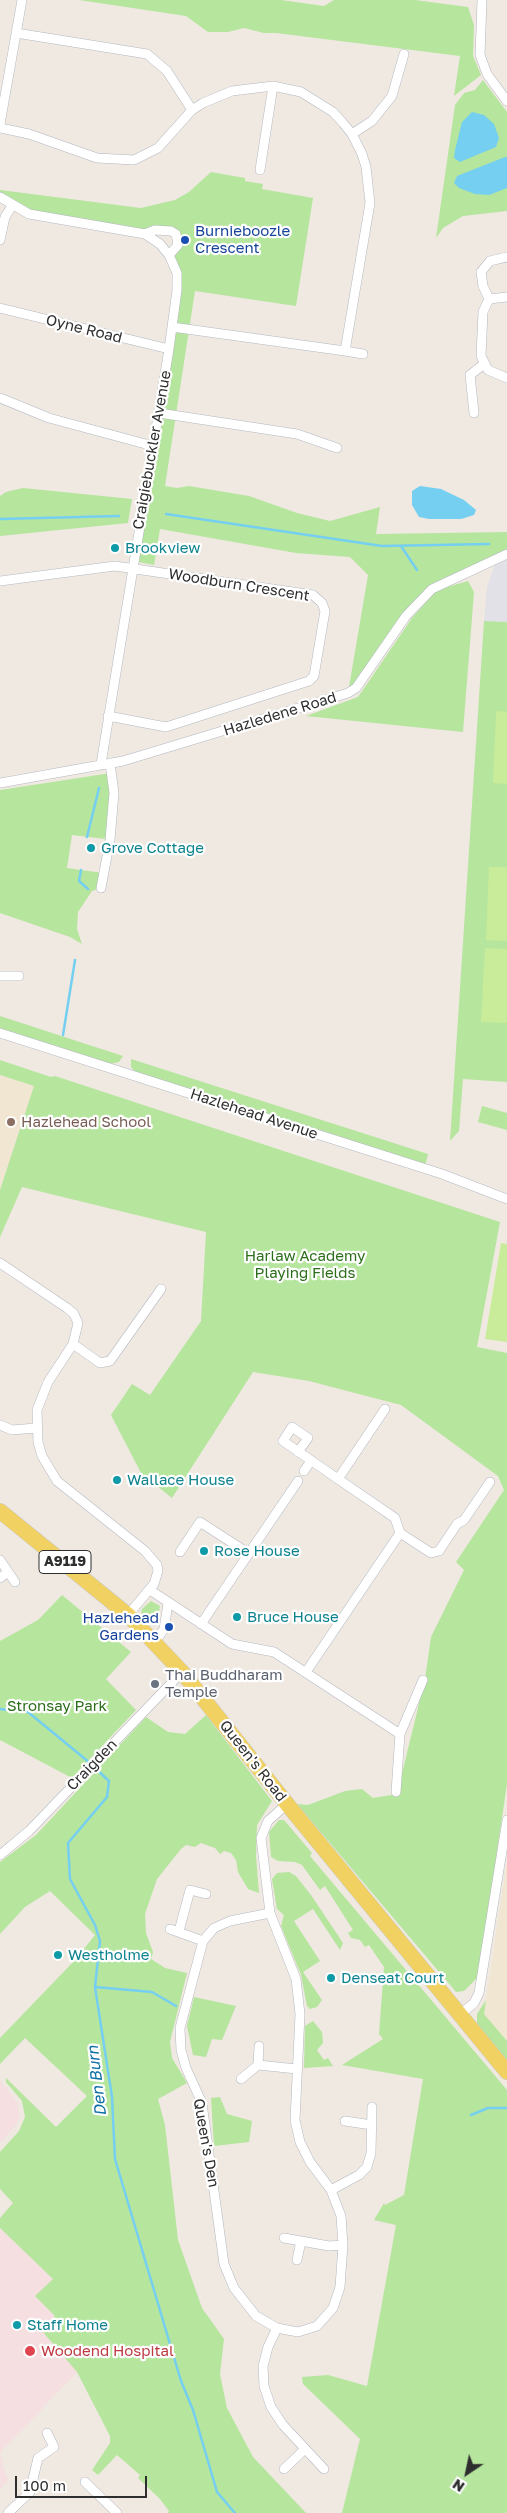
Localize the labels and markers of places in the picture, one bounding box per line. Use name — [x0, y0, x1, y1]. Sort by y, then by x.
place label: Burnieboozle Crescent — [195, 222, 290, 257]
marker: Burnieboozle Crescent — [179, 234, 191, 246]
place label: Brookview — [125, 539, 200, 557]
marker: Brookview — [109, 542, 121, 554]
place label: Grove Cottage — [101, 839, 204, 857]
marker: Grove Cottage — [85, 842, 97, 854]
place label: Hazlehead School — [21, 1113, 151, 1131]
marker: Hazlehead School — [5, 1116, 17, 1128]
place label: Wallace House — [127, 1471, 234, 1489]
marker: Wallace House — [111, 1474, 123, 1486]
place label: Rose House — [214, 1542, 300, 1560]
marker: Rose House — [198, 1545, 210, 1557]
place label: Bruce House — [247, 1608, 339, 1626]
place label: Hazlehead Gardens — [83, 1609, 159, 1644]
marker: Bruce House — [231, 1611, 243, 1623]
marker: Hazlehead Gardens — [163, 1621, 175, 1633]
place label: Thai Buddharam Temple — [165, 1666, 282, 1701]
marker: Thai Buddharam Temple — [149, 1678, 161, 1690]
place label: Westholme — [68, 1946, 149, 1964]
marker: Westholme — [52, 1949, 64, 1961]
place label: Denseat Court — [341, 1969, 445, 1987]
marker: Denseat Court — [325, 1972, 337, 1984]
place label: Staff Home — [27, 2316, 108, 2334]
marker: Staff Home — [11, 2319, 23, 2331]
place label: Woodend Hospital — [41, 2342, 174, 2360]
marker: Woodend Hospital — [23, 2344, 37, 2358]

